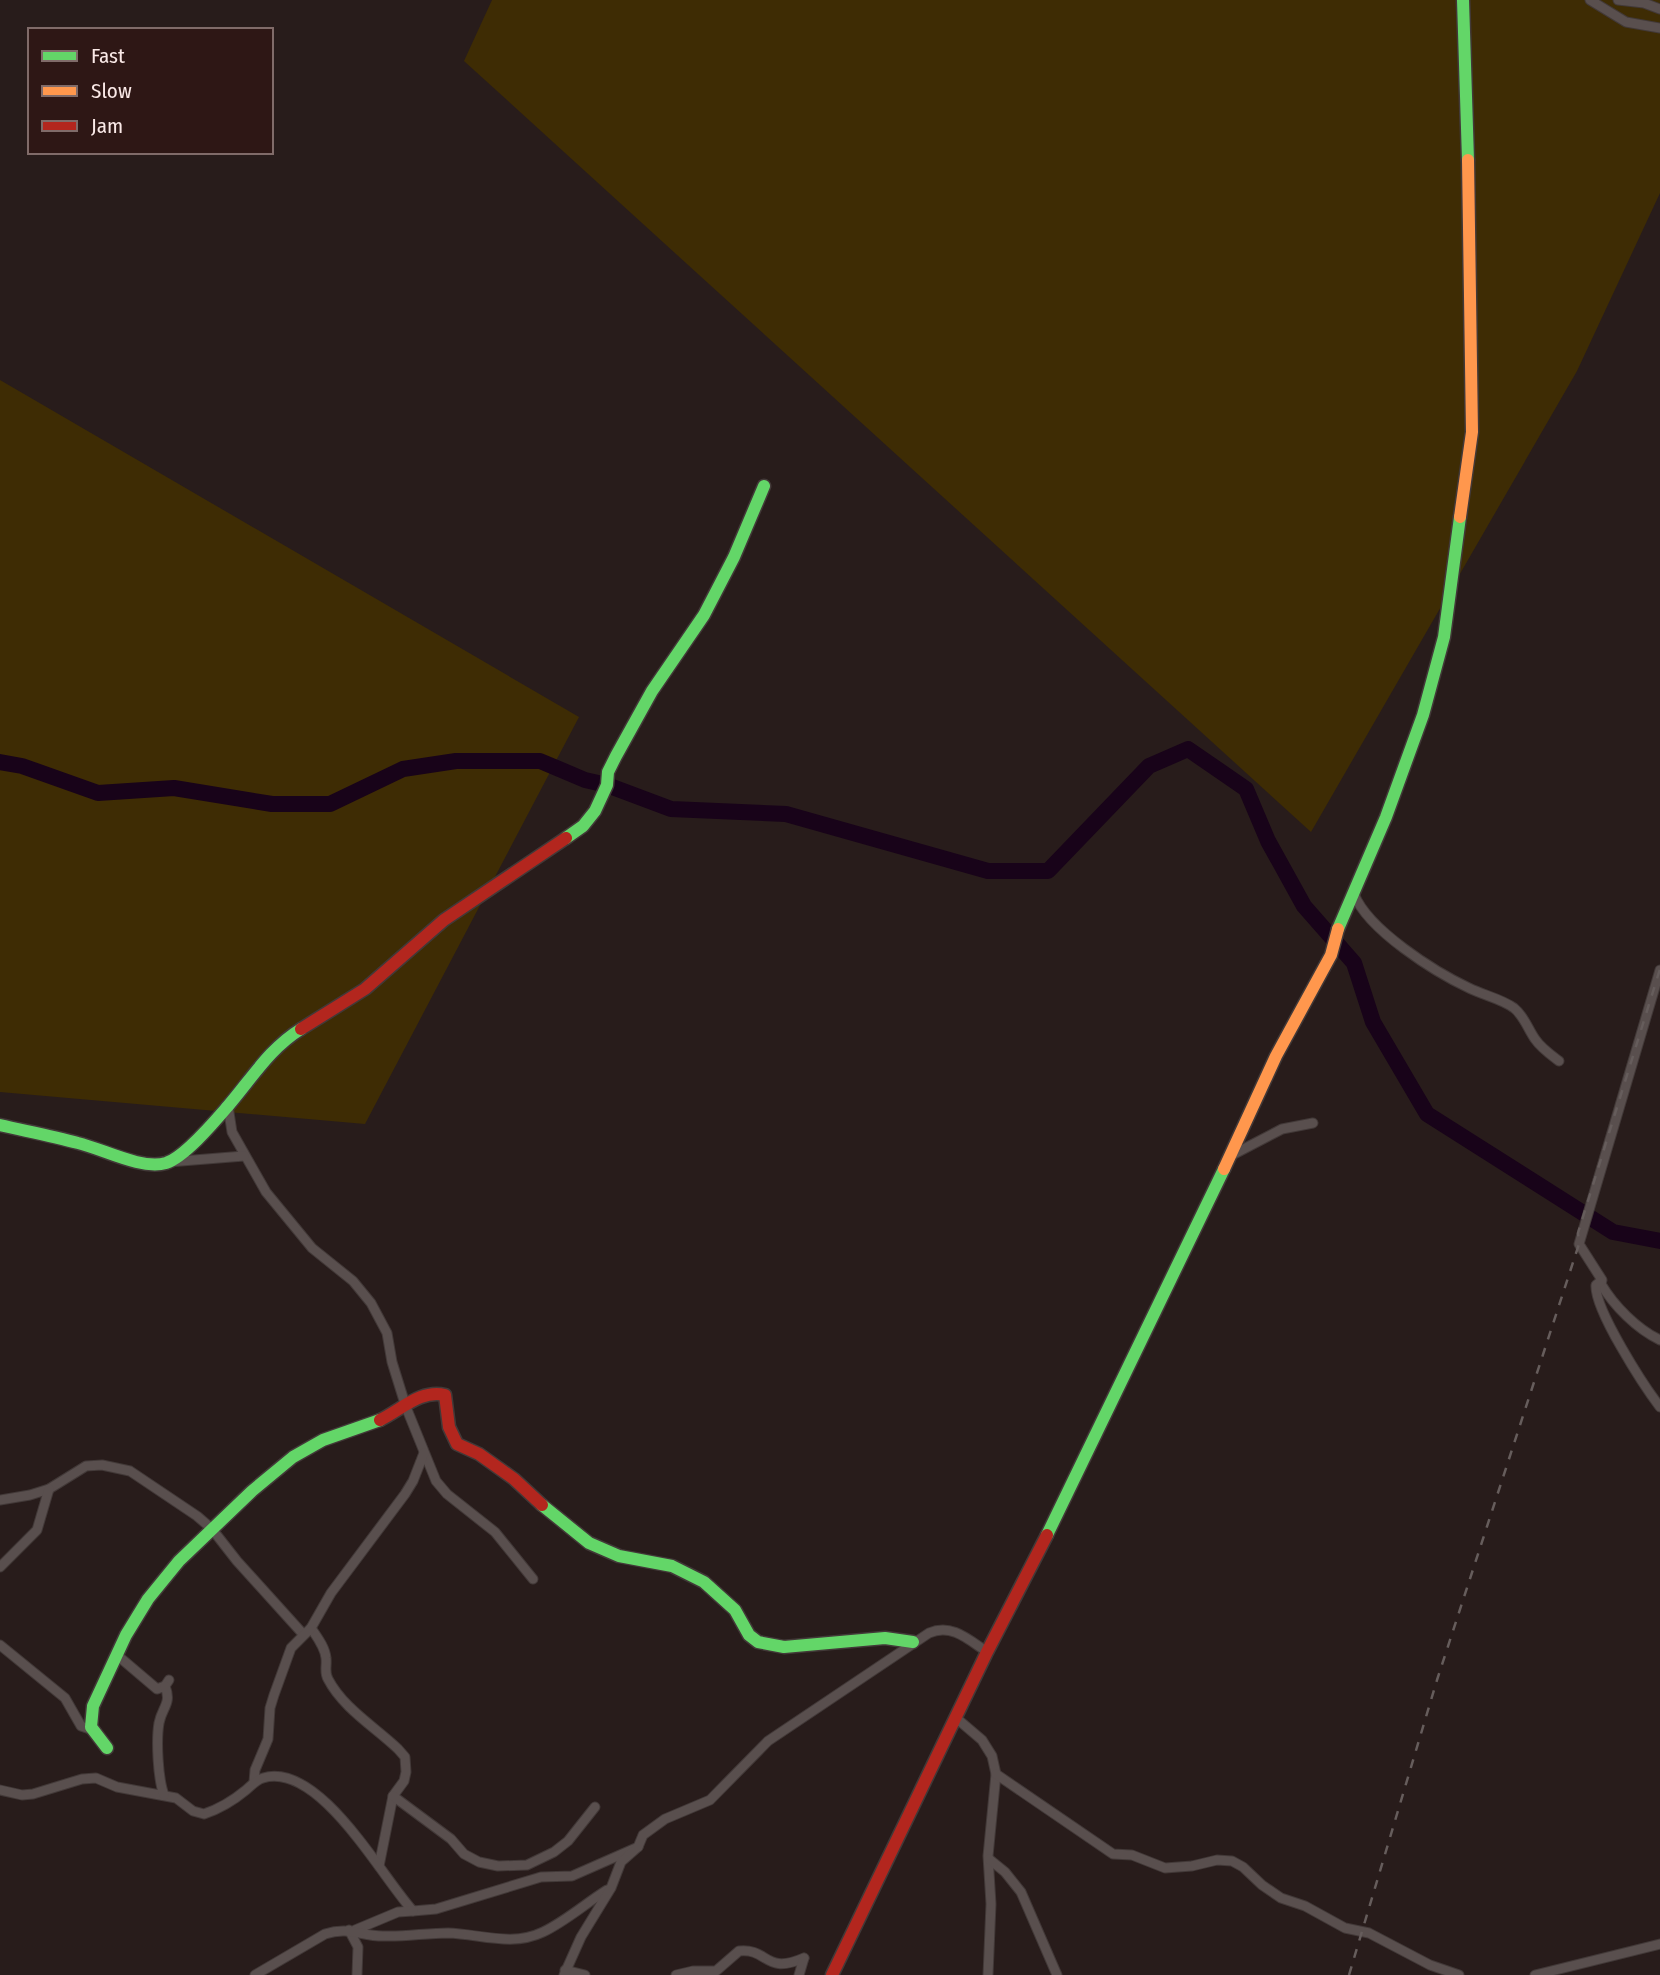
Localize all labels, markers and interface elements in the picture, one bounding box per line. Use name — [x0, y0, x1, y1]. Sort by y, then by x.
legend — [28, 28, 273, 154]
text: Fast — [91, 43, 125, 69]
text: Slow — [91, 78, 132, 104]
text: Jam — [91, 113, 123, 139]

